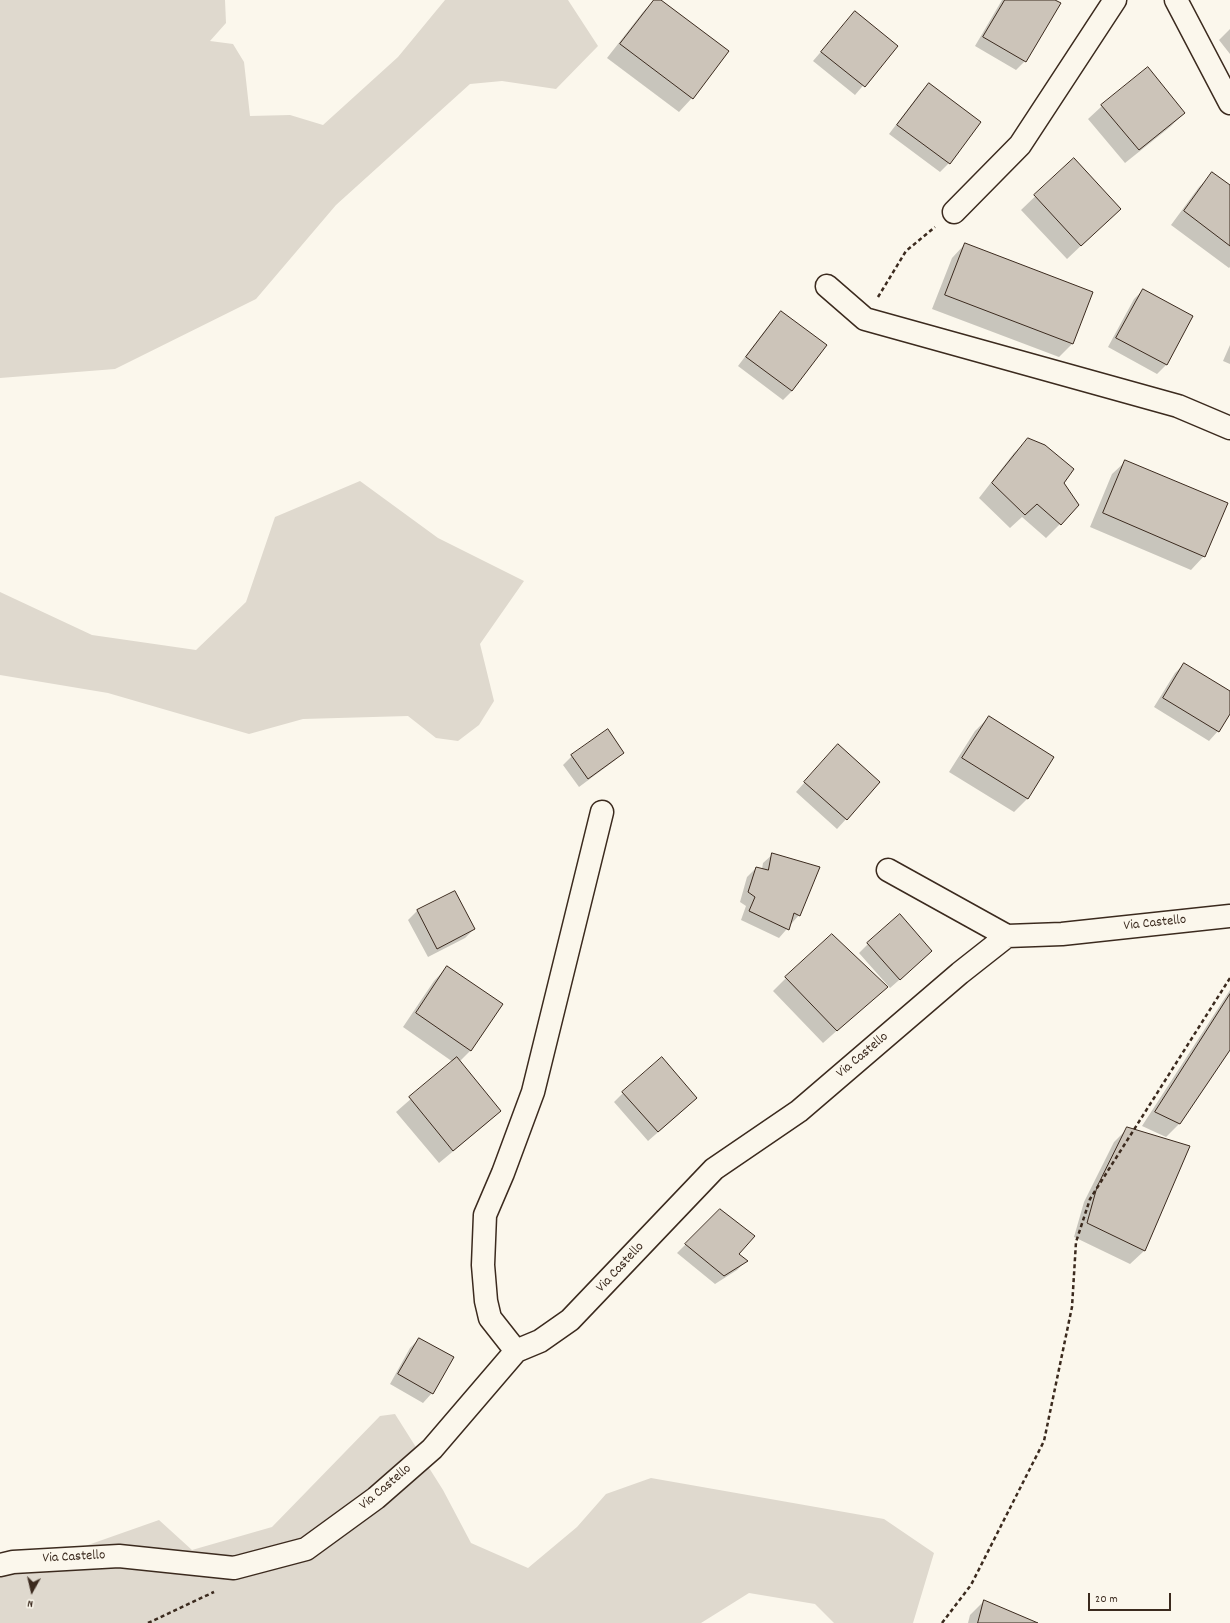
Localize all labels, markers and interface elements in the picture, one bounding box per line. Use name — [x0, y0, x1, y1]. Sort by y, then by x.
street label: Via Castello — [1123, 912, 1187, 936]
street label: Via Castello — [834, 1029, 892, 1083]
street label: Via Castello — [593, 1239, 649, 1297]
street label: Via Castello — [357, 1461, 415, 1515]
street label: Via Castello — [42, 1548, 106, 1568]
north arrow — [12, 1571, 52, 1611]
scale bar — [1090, 1585, 1173, 1611]
text: 20 m — [1095, 1591, 1118, 1608]
text: N — [27, 1595, 34, 1611]

